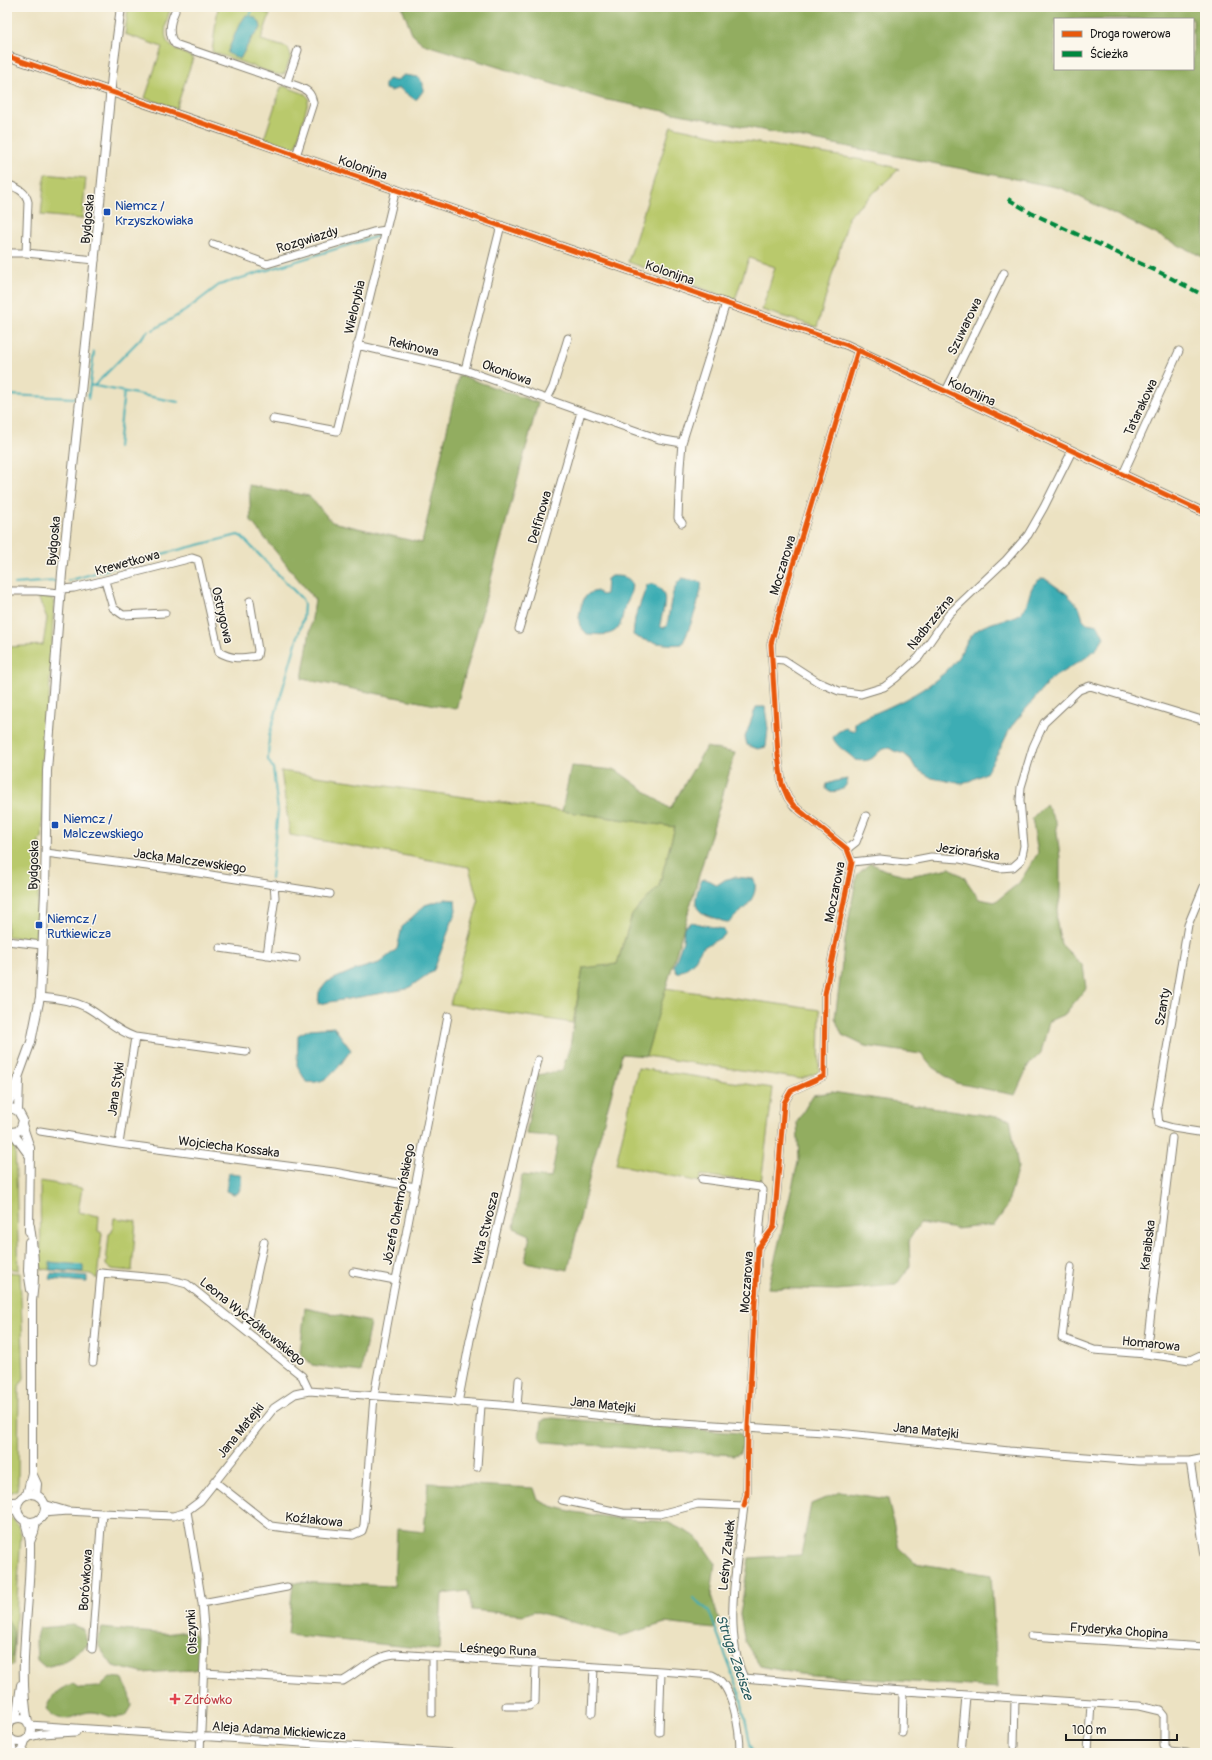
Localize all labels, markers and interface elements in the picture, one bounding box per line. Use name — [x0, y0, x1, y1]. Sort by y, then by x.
legend — [1054, 18, 1194, 70]
text: Droga rowerowa — [1090, 27, 1171, 42]
text: Ścieżka — [1090, 46, 1128, 62]
street label: Kolonijna — [336, 152, 389, 184]
street label: Bydgoska — [78, 193, 98, 245]
place label: Niemcz / Krzyszkowiaka — [115, 198, 193, 229]
marker: Niemcz / Krzyszkowiaka — [102, 207, 112, 217]
street label: Rozgwiazdy — [275, 223, 340, 257]
street label: Kolonijna — [643, 257, 696, 289]
street label: Wielorybia — [341, 279, 369, 336]
street label: Szuwarowa — [944, 295, 986, 358]
street label: Rekinowa — [387, 333, 440, 360]
street label: Okoniowa — [480, 357, 534, 389]
street label: Kolonijna — [945, 374, 998, 410]
street label: Tatarakowa — [1121, 376, 1161, 439]
street label: Delfinowa — [525, 489, 555, 546]
street label: Bydgoska — [44, 515, 64, 567]
street label: Moczarowa — [766, 533, 800, 597]
street label: Krewetkowa — [93, 547, 161, 579]
street label: Ostrygowa — [208, 585, 236, 645]
street label: Nadbrzeżna — [904, 592, 958, 653]
place label: Niemcz / Malczewskiego — [63, 811, 144, 842]
marker: Niemcz / Malczewskiego — [50, 820, 60, 830]
street label: Bydgoska — [26, 840, 42, 890]
street label: Jeziorańska — [935, 840, 1001, 864]
street label: Jacka Malczewskiego — [132, 845, 247, 877]
street label: Moczarowa — [821, 860, 849, 924]
place label: Niemcz / Rutkiewicza — [47, 911, 111, 942]
marker: Niemcz / Rutkiewicza — [34, 920, 44, 930]
street label: Szanty — [1152, 987, 1174, 1027]
street label: Jana Styki — [104, 1061, 128, 1117]
street label: Wojciecha Kossaka — [177, 1133, 280, 1161]
street label: Józefa Chełmońskiego — [379, 1142, 419, 1266]
street label: Wita Stwosza — [469, 1190, 503, 1266]
street label: Karaibska — [1137, 1219, 1159, 1271]
street label: Moczarowa — [737, 1251, 757, 1313]
street label: Leona Wyczółkowskiego — [196, 1274, 309, 1369]
street label: Homarowa — [1121, 1333, 1181, 1355]
street label: Jana Matejki — [569, 1394, 636, 1416]
street label: Jana Matejki — [214, 1400, 268, 1461]
street label: Jana Matejki — [892, 1420, 959, 1442]
street label: Koźlakowa — [284, 1509, 343, 1531]
street label: Leśny Zaułek — [715, 1518, 739, 1591]
street label: Borówkowa — [76, 1549, 96, 1612]
street label: Olszynki — [183, 1609, 201, 1655]
water label: Struga Zacisze — [712, 1613, 758, 1704]
street label: Fryderyka Chopina — [1069, 1620, 1169, 1642]
street label: Leśnego Runa — [459, 1640, 537, 1660]
place label: Zdrówko — [184, 1692, 232, 1708]
marker: Zdrówko — [169, 1693, 181, 1705]
scale bar — [1066, 1716, 1177, 1742]
street label: Aleja Adama Mickiewicza — [212, 1718, 346, 1744]
text: 100 m — [1072, 1723, 1107, 1738]

